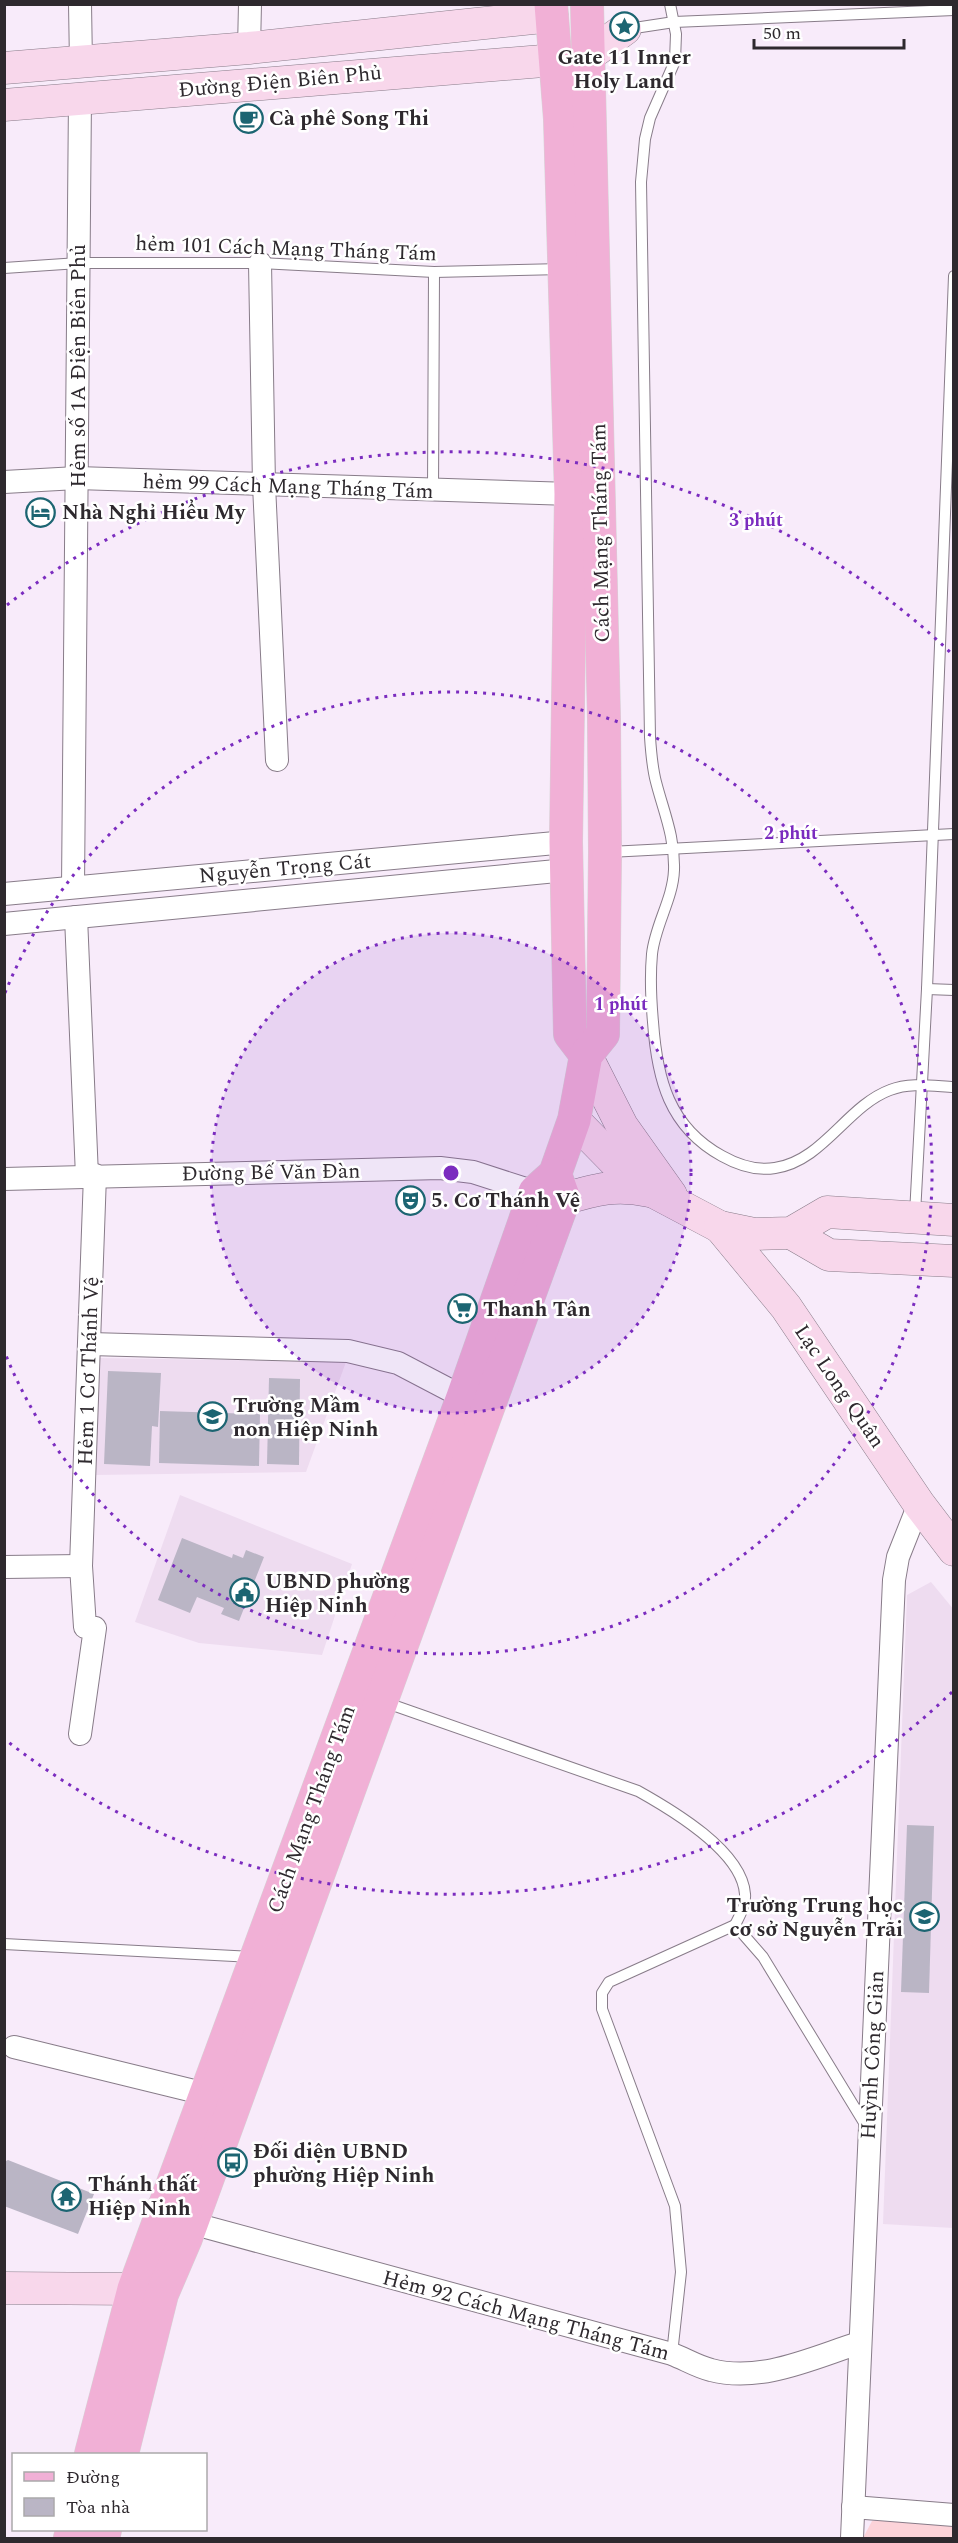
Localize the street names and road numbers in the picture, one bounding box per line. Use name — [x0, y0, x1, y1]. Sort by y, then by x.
street label: Đường Điện Biên Phủ — [177, 57, 383, 107]
street label: hẻm 101 Cách Mạng Tháng Tám — [135, 228, 437, 270]
street label: Hẻm số 1A Điện Biên Phủ — [63, 244, 95, 488]
street label: Cách Mạng Tháng Tám — [583, 423, 619, 643]
street label: hẻm 99 Cách Mạng Tháng Tám — [142, 466, 434, 508]
street label: Nguyễn Trọng Cát — [198, 846, 373, 892]
street label: Đường Bế Văn Đàn — [181, 1155, 361, 1191]
street label: Hẻm 1 Cơ Thánh Vệ — [70, 1276, 108, 1466]
street label: Lạc Long Quân — [786, 1318, 893, 1455]
street label: Cách Mạng Tháng Tám — [259, 1701, 364, 1918]
street label: Huỳnh Công Giản — [853, 1970, 893, 2140]
street label: Hẻm 92 Cách Mạng Tháng Tám — [379, 2262, 673, 2370]

